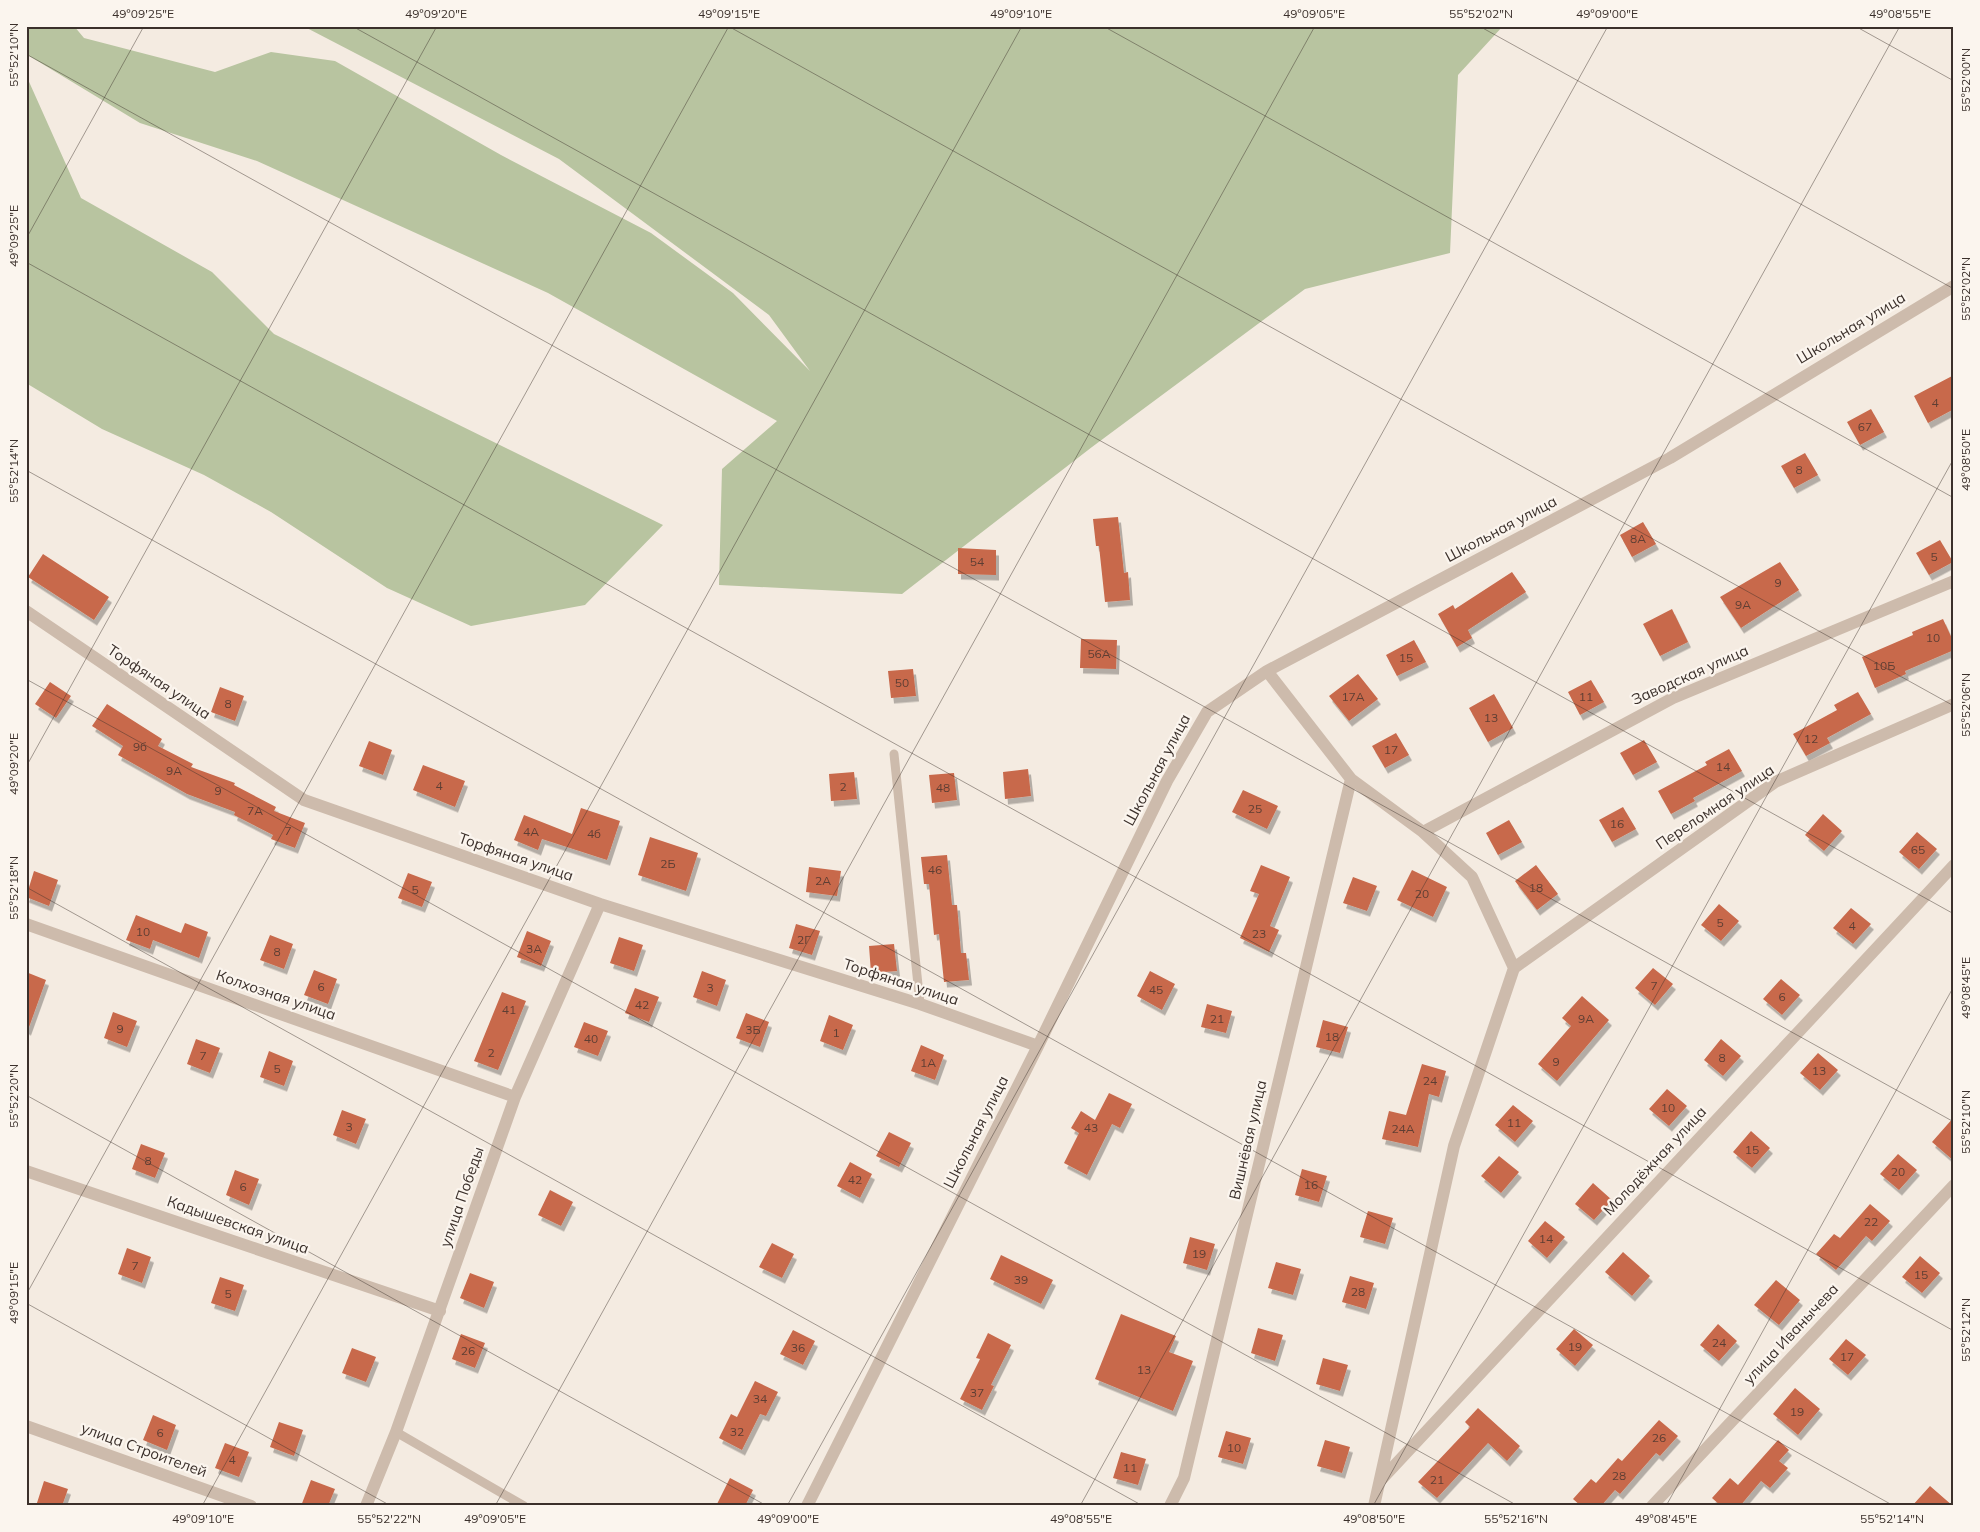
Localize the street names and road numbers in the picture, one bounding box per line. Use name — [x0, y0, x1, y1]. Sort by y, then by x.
street label: Школьная улица — [1793, 288, 1909, 368]
street label: Школьная улица — [1442, 491, 1560, 566]
street label: Торфяная улица — [104, 640, 214, 723]
street label: Заводская улица — [1628, 640, 1751, 709]
street label: Школьная улица — [1119, 711, 1194, 829]
street label: Переломная улица — [1652, 760, 1778, 853]
street label: Торфяная улица — [456, 828, 576, 885]
street label: Торфяная улица — [841, 954, 961, 1009]
street label: Колхозная улица — [214, 965, 339, 1024]
street label: Школьная улица — [939, 1072, 1012, 1191]
street label: Вишнёвая улица — [1225, 1078, 1270, 1201]
street label: Молодёжная улица — [1599, 1102, 1710, 1219]
street label: улица Победы — [435, 1144, 488, 1250]
street label: Кадышевская улица — [165, 1191, 312, 1258]
street label: улица Иванычева — [1739, 1279, 1842, 1388]
street label: улица Строителей — [79, 1418, 210, 1481]

